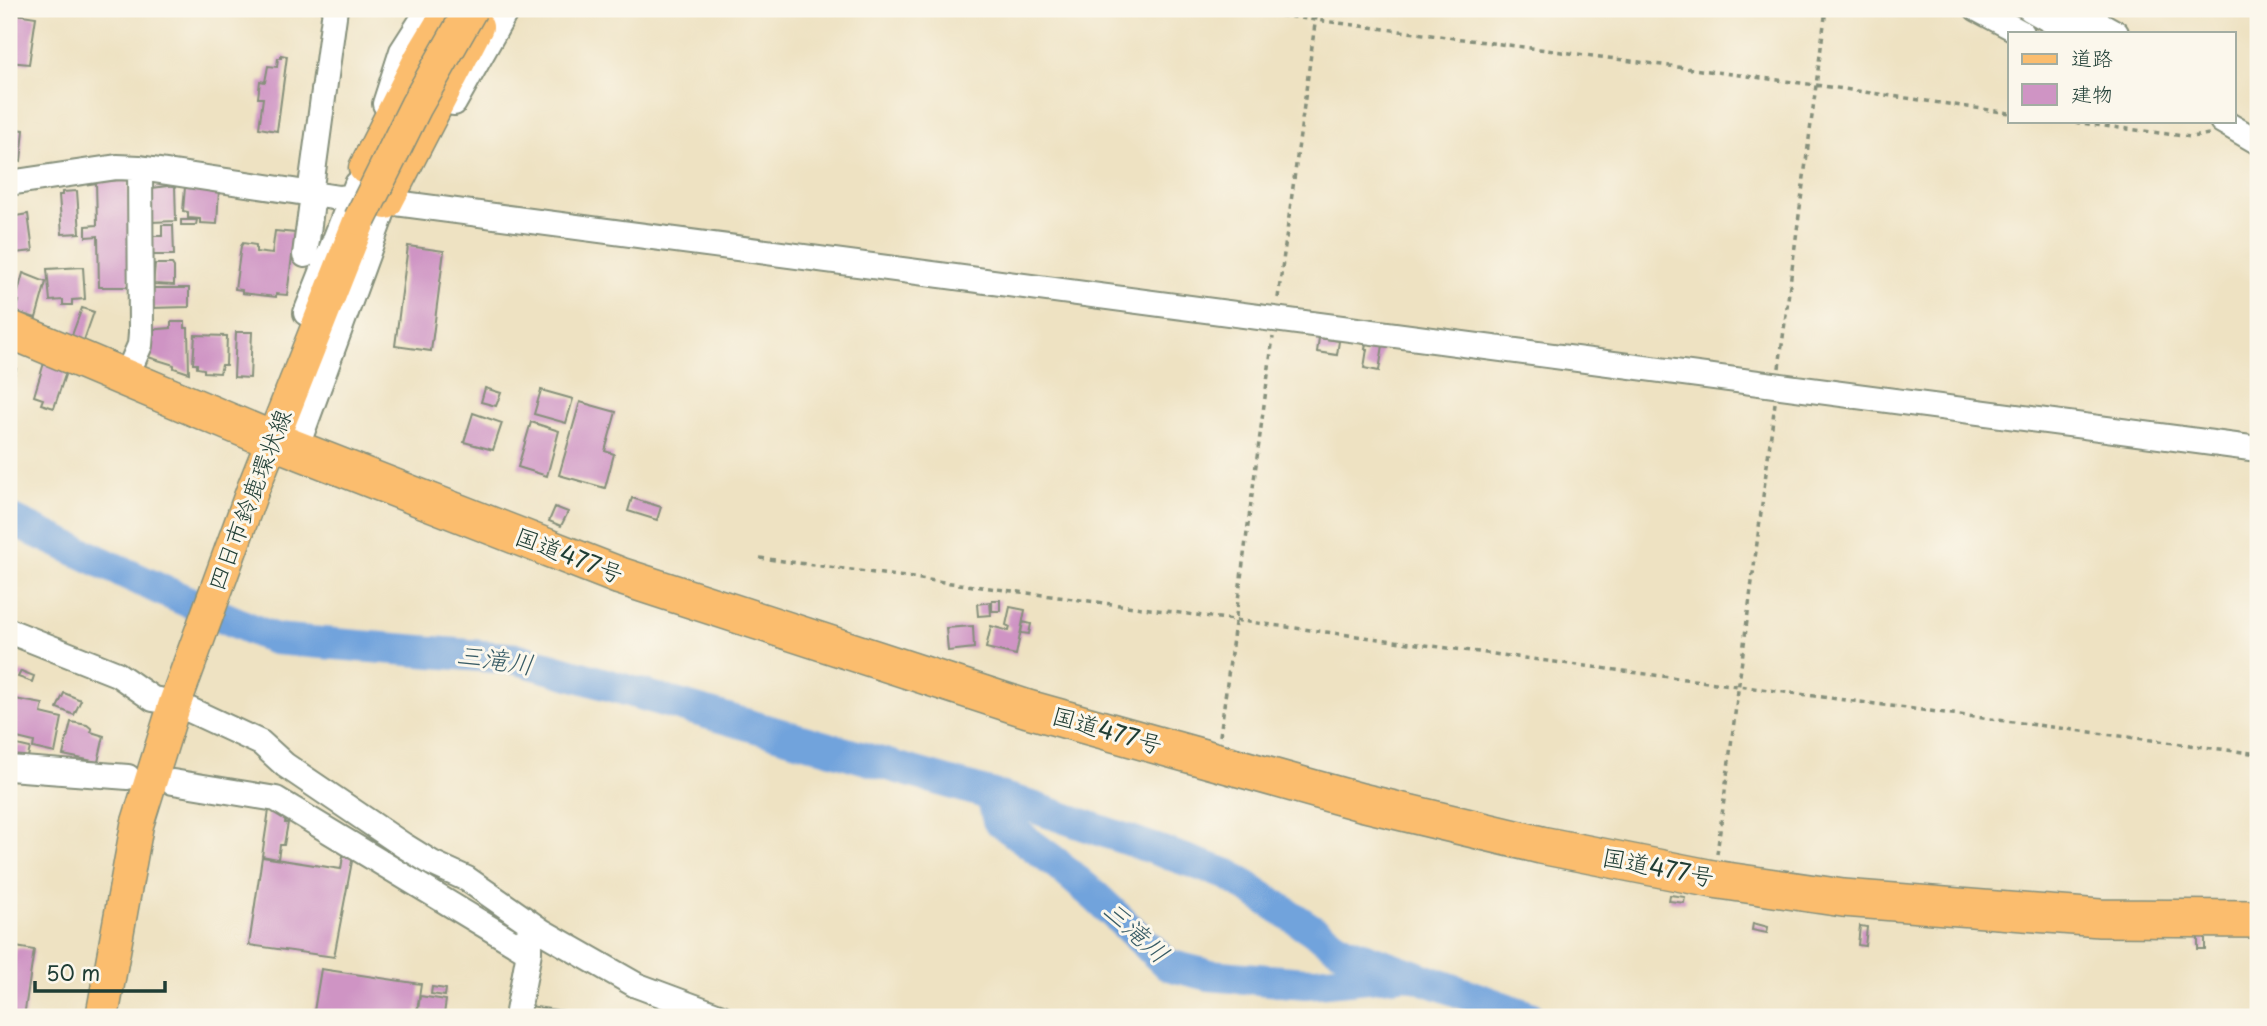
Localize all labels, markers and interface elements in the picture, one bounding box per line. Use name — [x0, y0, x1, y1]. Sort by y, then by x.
legend — [2008, 32, 2236, 122]
text: 道路 — [2071, 41, 2113, 73]
text: 建物 — [2071, 77, 2113, 109]
street label: 四日市鈴鹿環状線 — [197, 403, 299, 595]
street label: 国道477号 — [510, 517, 629, 591]
water label: 三滝川 — [454, 634, 537, 683]
street label: 国道477号 — [1048, 696, 1167, 762]
street label: 国道477号 — [1599, 838, 1718, 895]
water label: 三滝川 — [1095, 890, 1179, 971]
scale bar — [35, 949, 164, 993]
text: 50 m — [46, 956, 100, 988]

